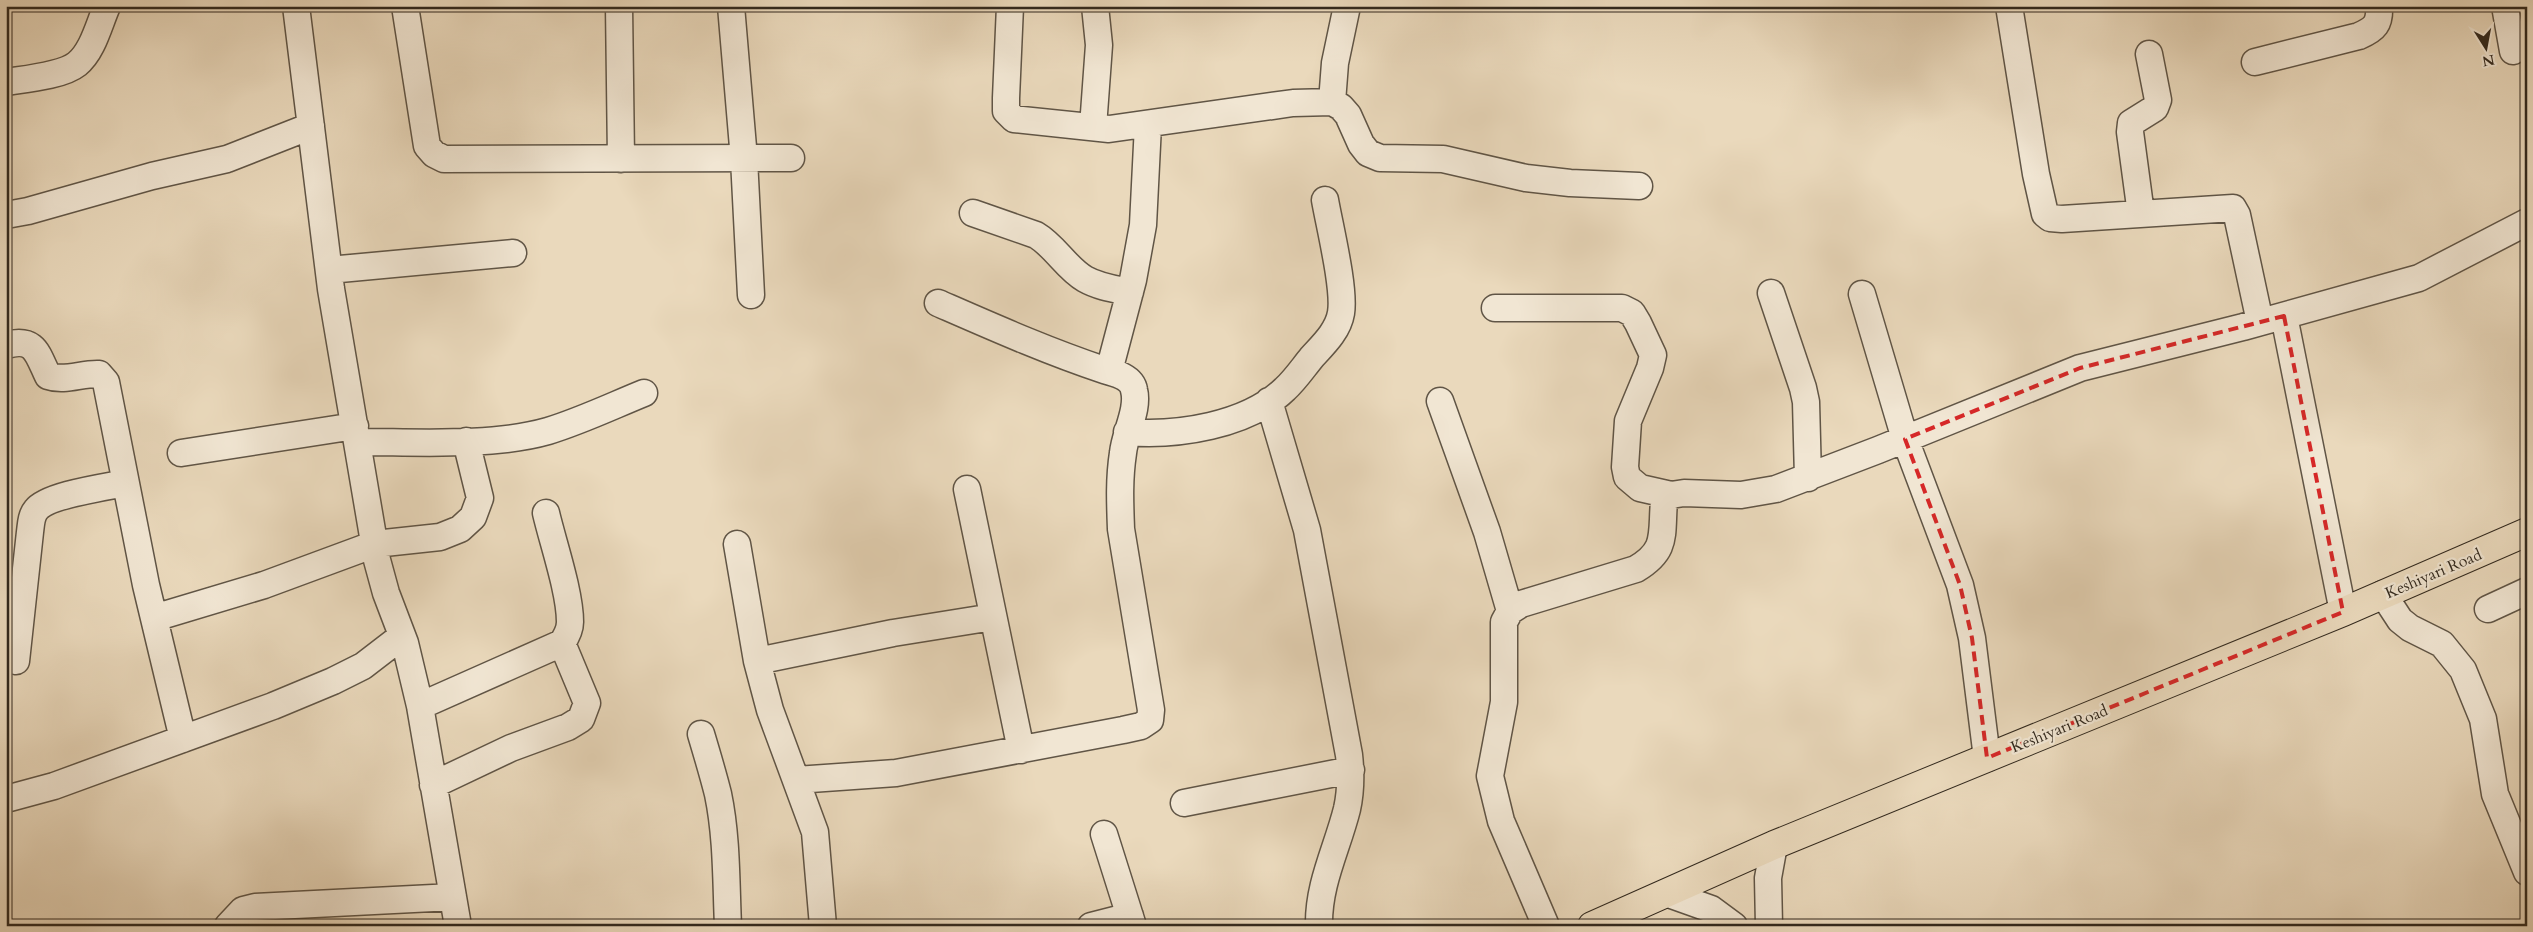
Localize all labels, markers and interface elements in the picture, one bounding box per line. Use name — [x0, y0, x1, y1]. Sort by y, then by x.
north arrow — [2460, 22, 2510, 72]
text: N — [2481, 50, 2496, 71]
street label: Keshiyari Road — [2382, 543, 2486, 604]
street label: Keshiyari Road — [2008, 699, 2112, 758]

